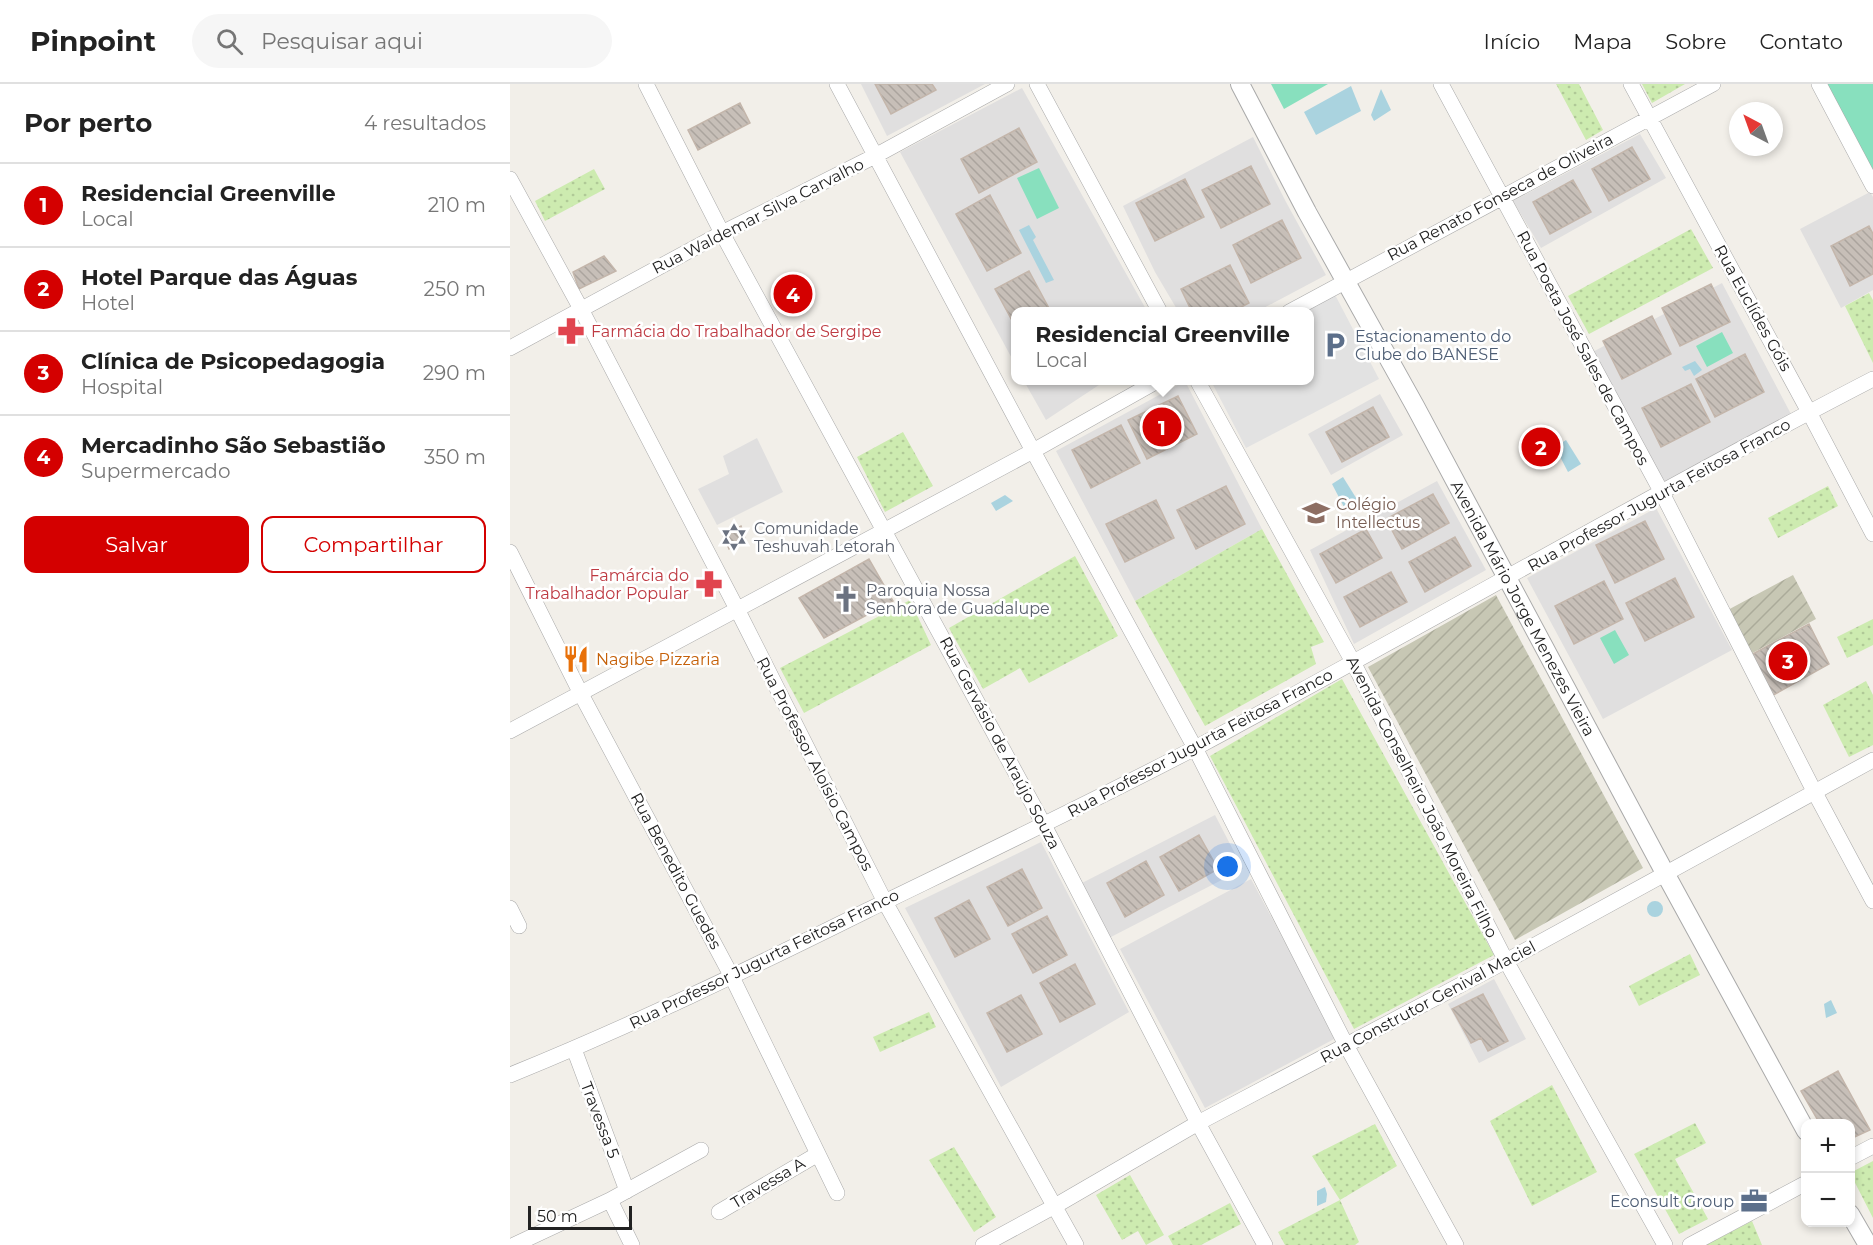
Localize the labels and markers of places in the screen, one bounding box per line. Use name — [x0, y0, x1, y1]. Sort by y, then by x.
pin: 4 — [774, 272, 812, 316]
pharmacy icon: Farmácia do Trabalhador de Sergipe — [556, 316, 586, 346]
place label: Farmácia do Trabalhador de Sergipe — [591, 322, 881, 341]
place label: Estacionamento do Clube do BANESE — [1355, 327, 1511, 364]
parking icon: Estacionamento do Clube do BANESE — [1320, 330, 1350, 360]
pin: 1 — [1142, 404, 1182, 450]
pin: 2 — [1522, 424, 1560, 470]
place label: Colégio Intellectus — [1336, 495, 1420, 532]
school or university icon: Colégio Intellectus — [1301, 498, 1331, 528]
place label: Comunidade Teshuvah Letorah — [754, 519, 895, 556]
synagogue icon: Comunidade Teshuvah Letorah — [719, 522, 749, 552]
place label: Famárcia do Trabalhador Popular — [525, 566, 689, 603]
pharmacy icon: Famárcia do Trabalhador Popular — [694, 569, 724, 599]
place label: Paroquia Nossa Senhora de Guadalupe — [866, 581, 1050, 618]
church icon: Paroquia Nossa Senhora de Guadalupe — [831, 584, 861, 614]
pin: 3 — [1768, 638, 1808, 684]
restaurant icon: Nagibe Pizzaria — [561, 644, 591, 674]
place label: Nagibe Pizzaria — [596, 650, 720, 669]
office icon: Econsult Group — [1739, 1186, 1769, 1216]
place label: Econsult Group — [1610, 1192, 1734, 1211]

